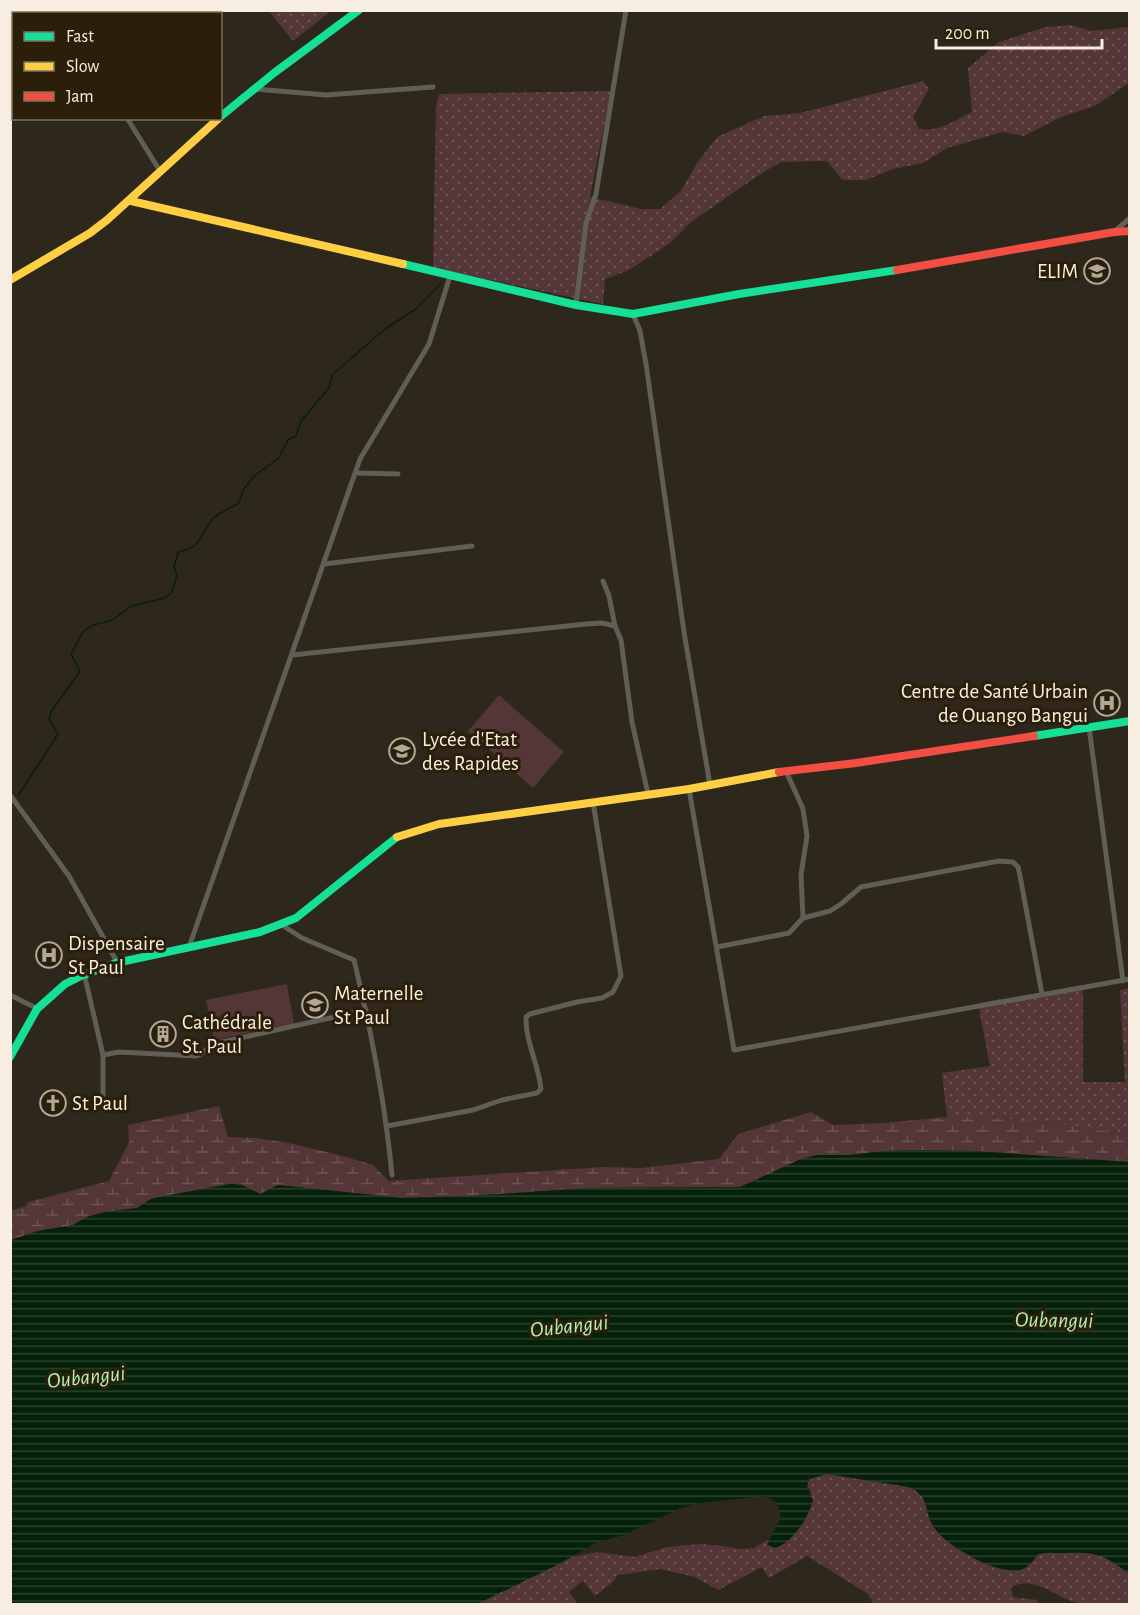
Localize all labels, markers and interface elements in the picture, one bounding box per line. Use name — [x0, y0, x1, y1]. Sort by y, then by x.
legend — [12, 12, 222, 120]
scale bar — [936, 12, 1102, 50]
text: 200 m — [945, 25, 990, 43]
text: Fast — [66, 28, 94, 46]
text: Slow — [66, 58, 99, 76]
text: Jam — [66, 88, 94, 106]
school or university icon: ELIM — [1082, 256, 1112, 286]
place label: ELIM — [1037, 261, 1078, 282]
place label: Centre de Santé Urbain de Ouango Bangui — [901, 681, 1088, 726]
hospital icon: Centre de Santé Urbain de Ouango Bangui — [1092, 688, 1122, 718]
place label: Lycée d'Etat des Rapides — [422, 729, 519, 774]
school or university icon: Lycée d'Etat des Rapides — [387, 736, 417, 766]
place label: Dispensaire St Paul — [68, 933, 165, 978]
hospital icon: Dispensaire St Paul — [34, 940, 64, 970]
place label: Maternelle St Paul — [334, 983, 424, 1028]
school or university icon: Maternelle St Paul — [300, 990, 330, 1020]
place label: Cathédrale St. Paul — [182, 1012, 272, 1057]
building icon: Cathédrale St. Paul — [148, 1019, 178, 1049]
church icon: St Paul — [38, 1088, 68, 1118]
place label: St Paul — [72, 1093, 128, 1114]
water label: Oubangui — [1015, 1308, 1094, 1332]
water label: Oubangui — [529, 1311, 609, 1341]
water label: Oubangui — [46, 1362, 126, 1392]

